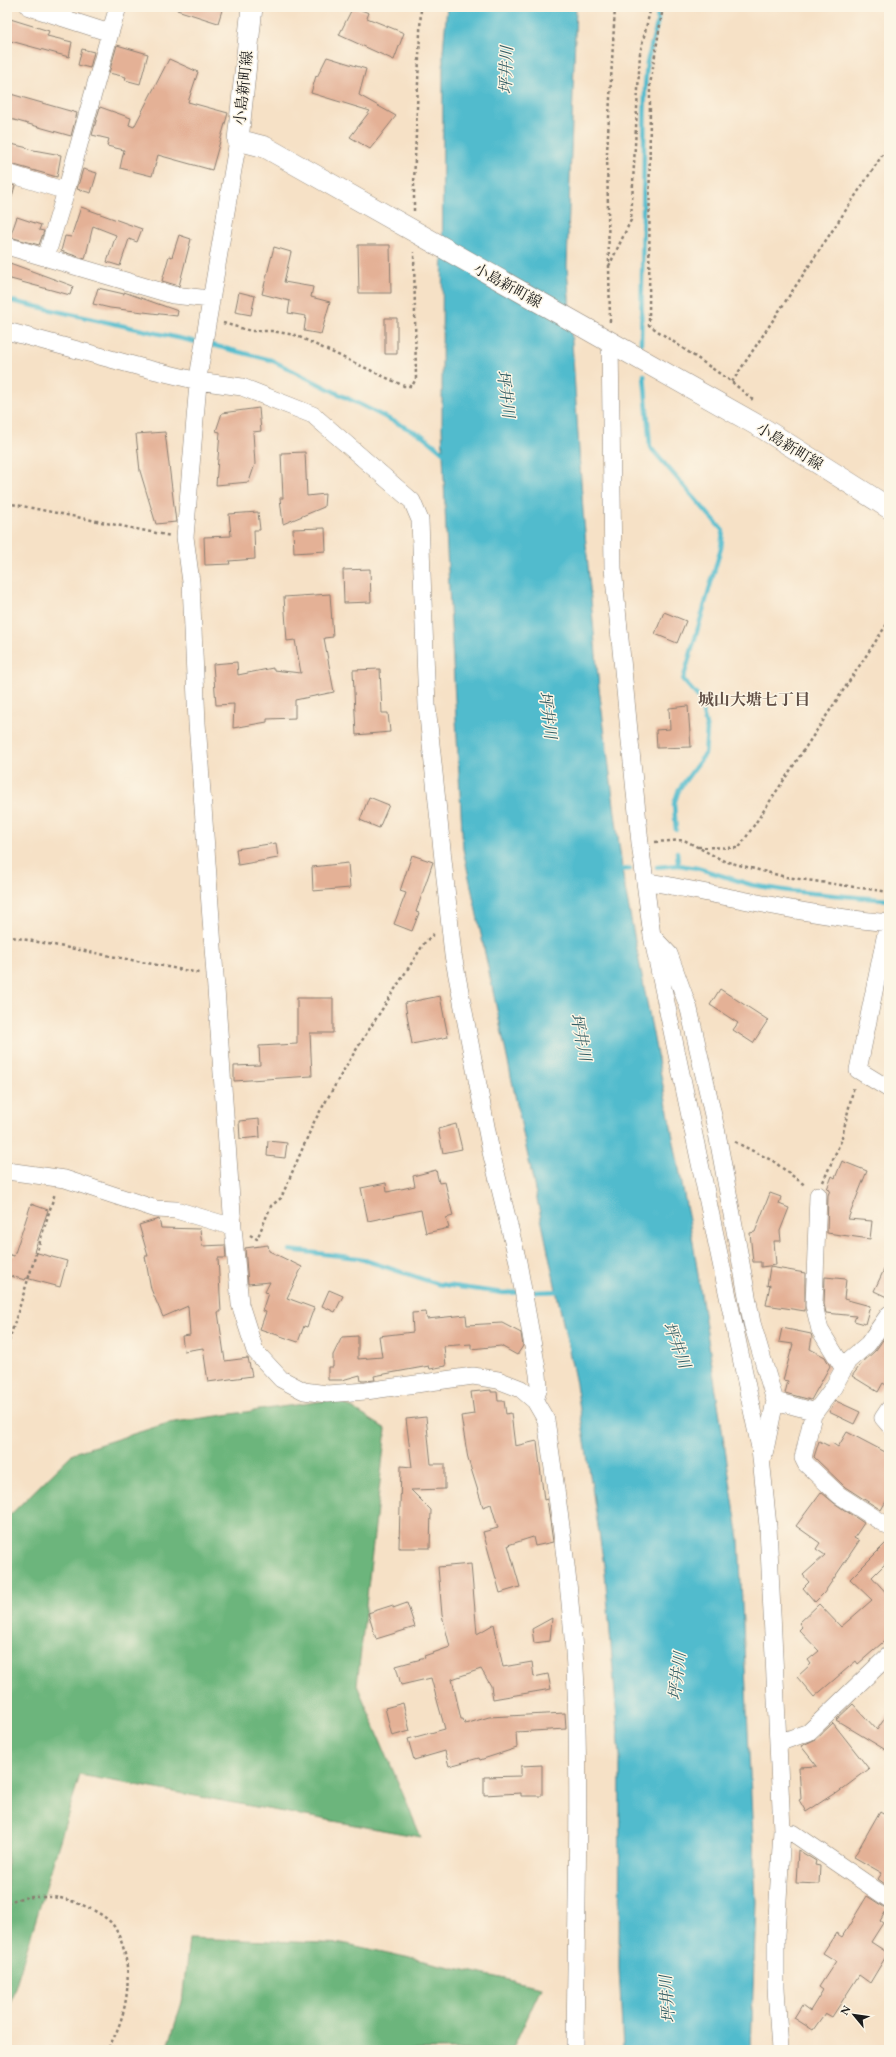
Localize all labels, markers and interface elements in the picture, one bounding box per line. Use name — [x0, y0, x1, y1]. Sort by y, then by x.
water label: 坪井川 — [495, 44, 517, 94]
street label: 小島新町線 — [230, 50, 256, 126]
street label: 小島新町線 — [471, 259, 545, 311]
water label: 坪井川 — [493, 369, 520, 421]
street label: 小島新町線 — [753, 418, 827, 474]
district label: 城山大塘七丁目 — [698, 689, 810, 710]
water label: 坪井川 — [535, 690, 562, 742]
water label: 坪井川 — [566, 1011, 596, 1065]
water label: 坪井川 — [659, 1319, 696, 1373]
water label: 坪井川 — [664, 1649, 691, 1701]
water label: 坪井川 — [655, 1972, 679, 2024]
north arrow — [834, 1995, 874, 2035]
text: N — [837, 2003, 854, 2017]

